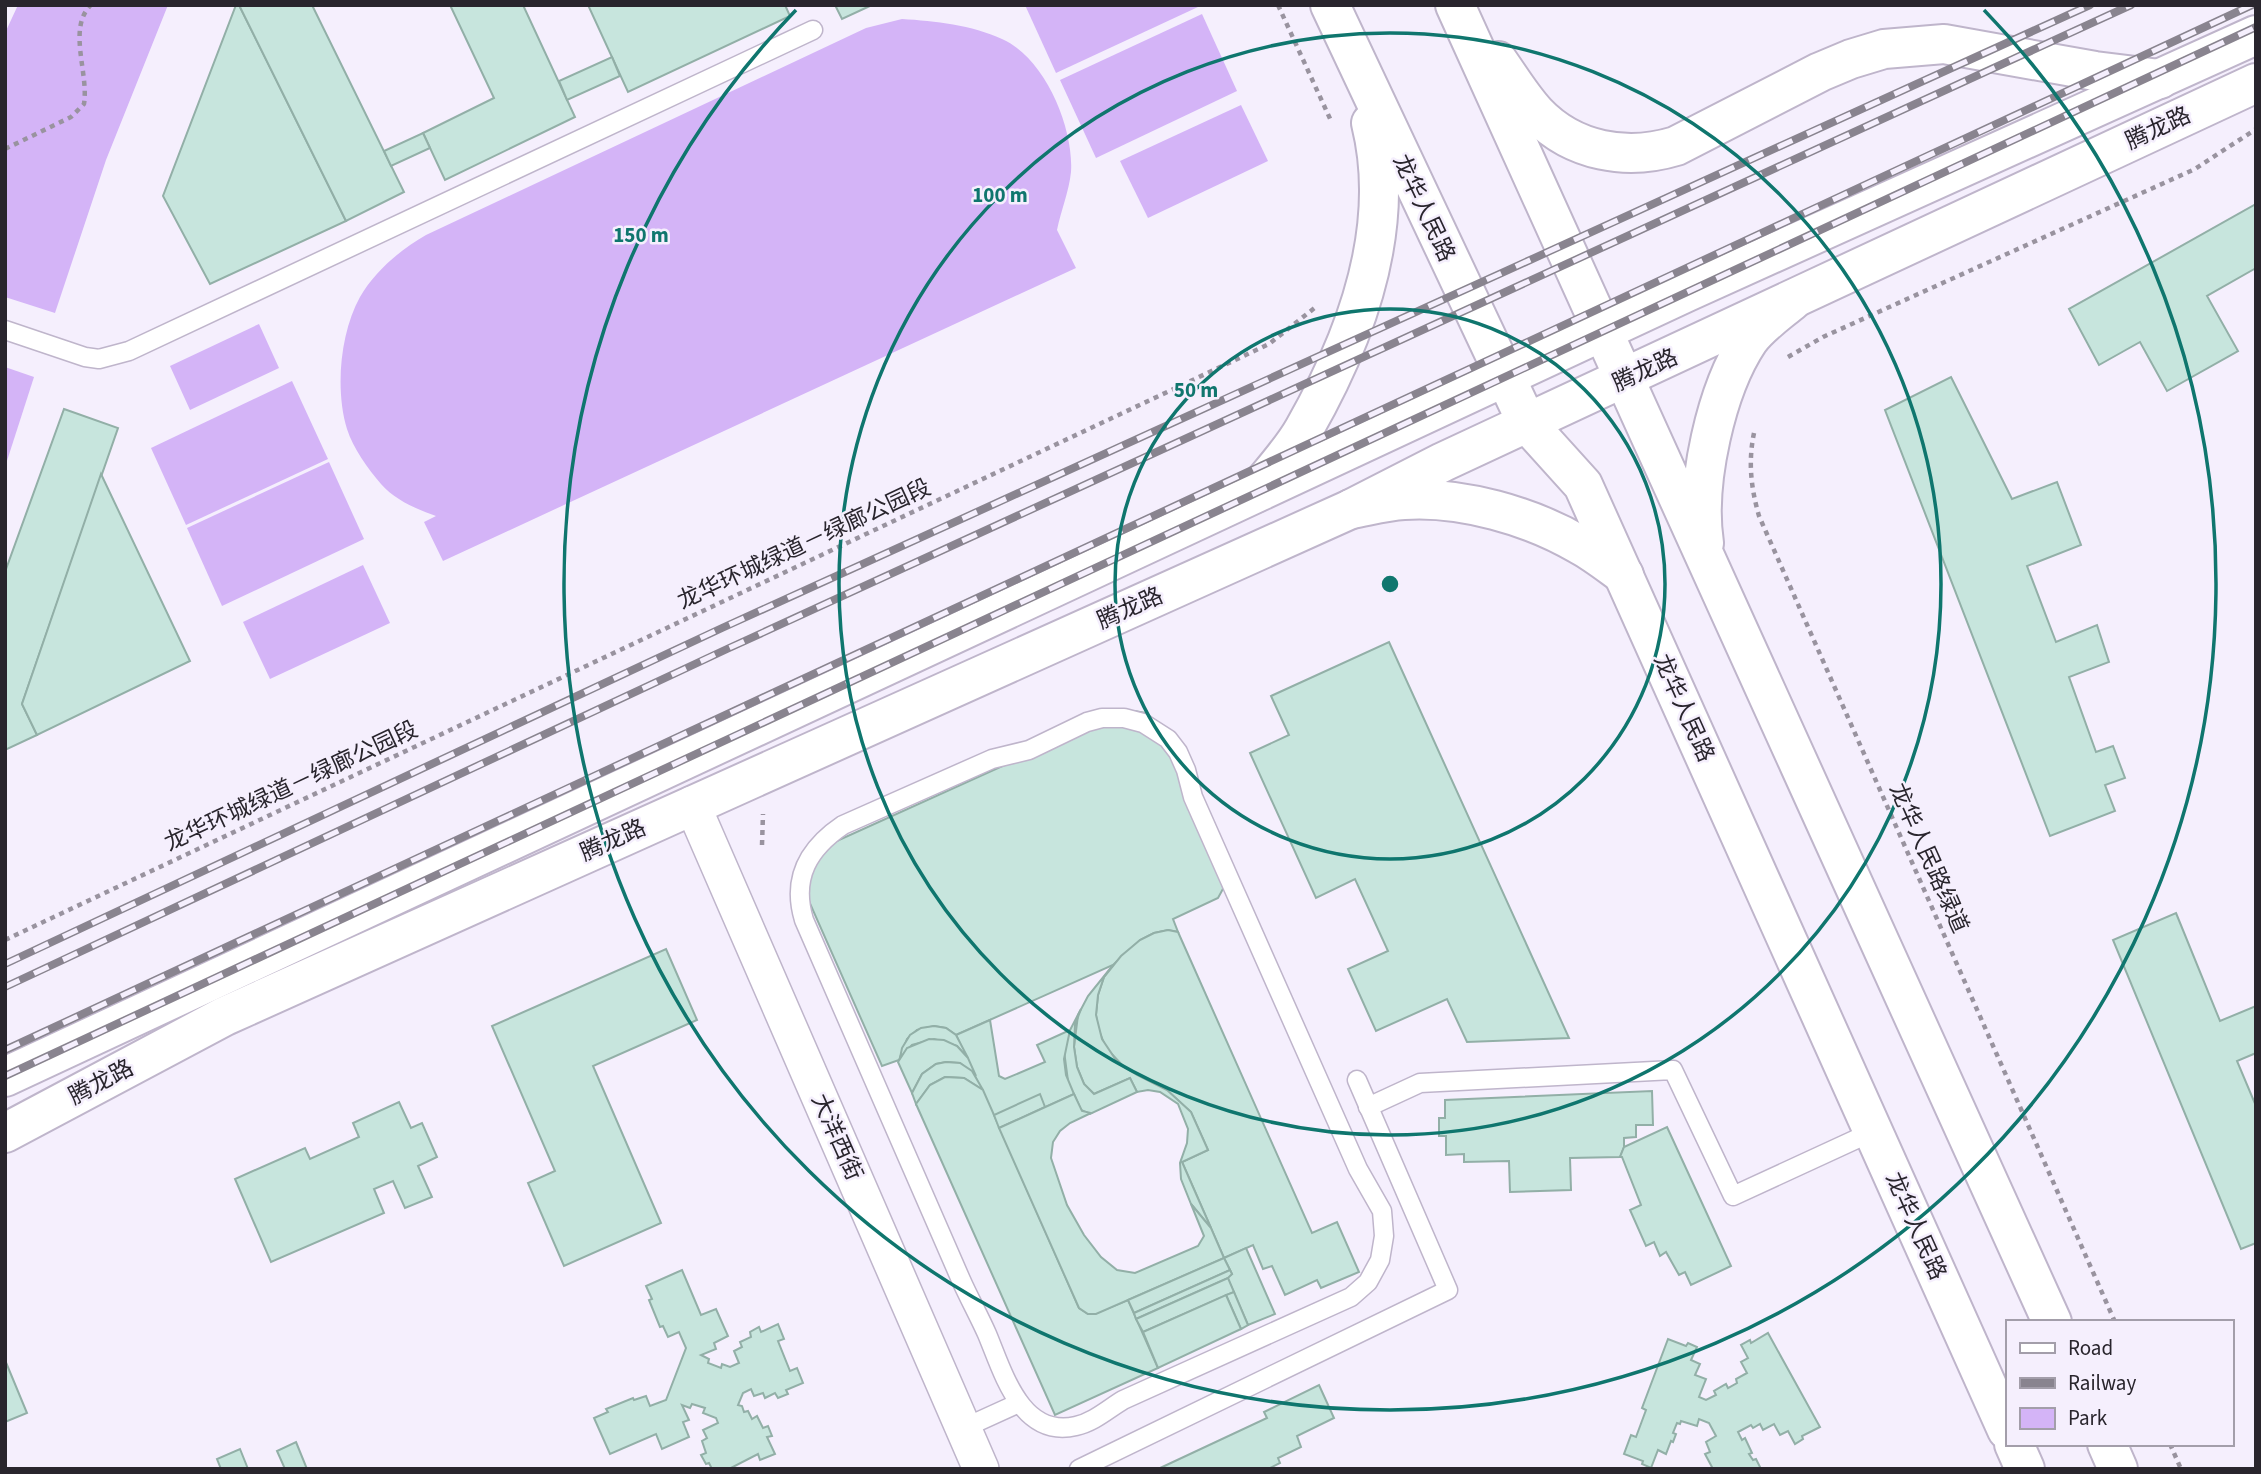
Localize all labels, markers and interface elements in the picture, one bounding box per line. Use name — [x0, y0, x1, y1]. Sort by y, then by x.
street label: 腾龙路 — [2120, 98, 2196, 158]
street label: 龙华人民路 — [1385, 149, 1463, 267]
text: 100 m — [972, 180, 1028, 210]
text: 150 m — [613, 220, 669, 250]
street label: 腾龙路 — [1607, 340, 1683, 400]
text: 50 m — [1174, 375, 1218, 405]
street label: 龙华环城绿道－绿廊公园段 — [672, 471, 936, 617]
centre of rings — [1378, 572, 1402, 596]
street label: 腾龙路 — [1092, 579, 1168, 637]
street label: 龙华人民路 — [1646, 649, 1722, 767]
street label: 龙华环城绿道－绿廊公园段 — [159, 713, 423, 859]
street label: 龙华人民路绿道 — [1881, 778, 1977, 938]
street label: 腾龙路 — [575, 811, 651, 869]
street label: 腾龙路 — [63, 1051, 139, 1113]
street label: 大洋西街 — [803, 1088, 871, 1186]
street label: 龙华人民路 — [1878, 1167, 1954, 1285]
legend — [2006, 1320, 2233, 1446]
text: Road — [2068, 1333, 2113, 1363]
text: Railway — [2068, 1368, 2136, 1398]
text: Park — [2068, 1403, 2108, 1433]

